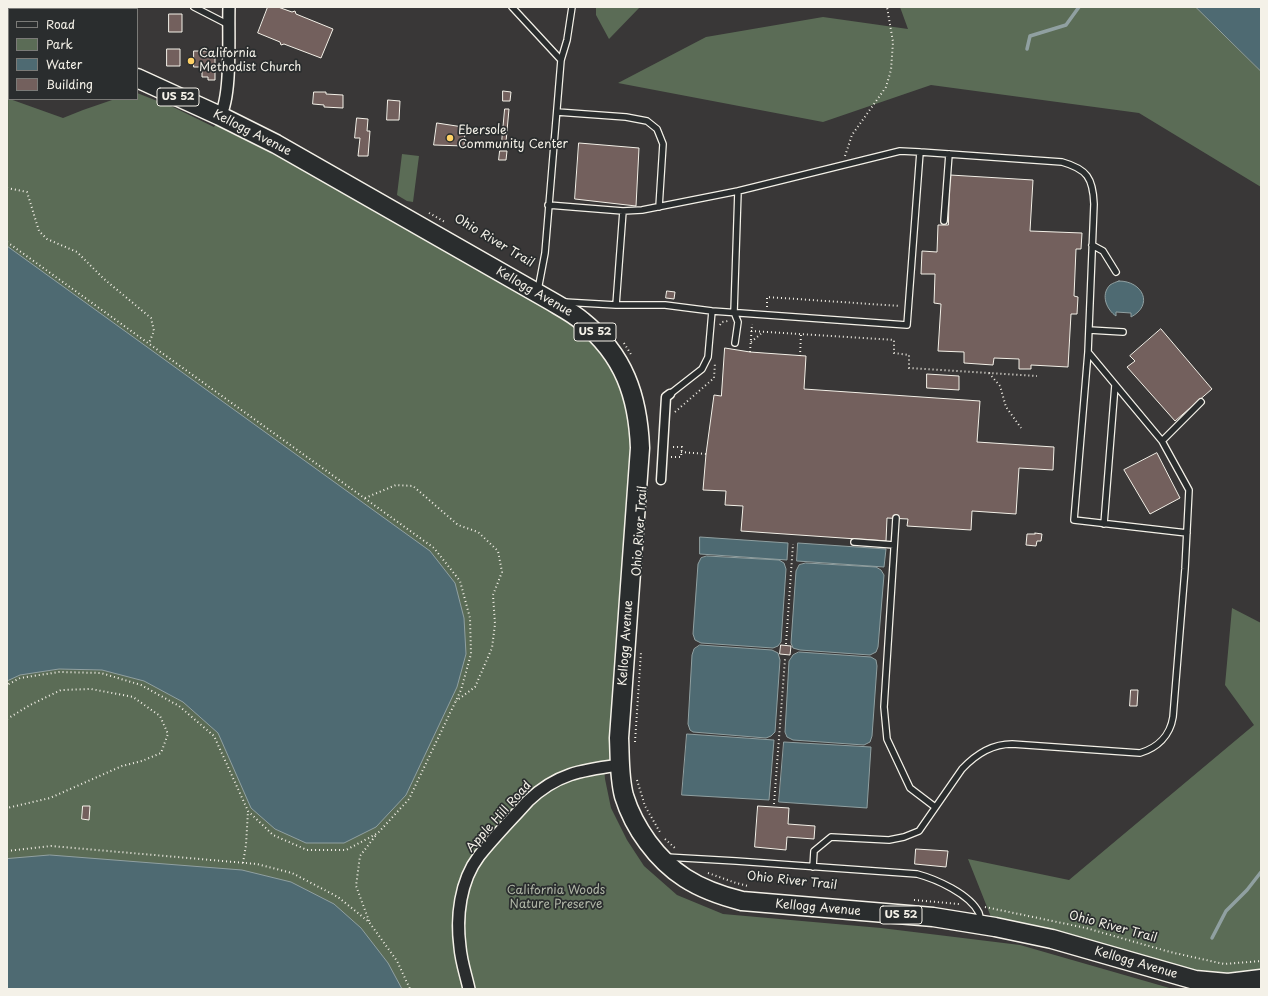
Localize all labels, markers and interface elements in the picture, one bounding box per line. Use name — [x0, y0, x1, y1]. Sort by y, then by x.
legend — [8, 8, 138, 100]
text: Road — [46, 15, 75, 33]
text: Park — [46, 35, 73, 53]
place label: California Methodist Church — [199, 47, 301, 75]
text: Water — [46, 55, 82, 73]
marker: California Methodist Church — [186, 56, 196, 66]
text: Building — [46, 75, 93, 93]
road number: US 52 — [157, 88, 199, 106]
street label: Kellogg Avenue — [210, 107, 294, 159]
place label: Ebersole Community Center — [458, 124, 568, 152]
marker: Ebersole Community Center — [445, 133, 455, 143]
street label: Ohio River Trail — [451, 211, 537, 271]
street label: Kellogg Avenue — [493, 264, 575, 320]
road number: US 52 — [574, 323, 616, 341]
street label: Ohio River Trail — [630, 485, 650, 577]
street label: Kellogg Avenue — [616, 600, 636, 686]
street label: Apple Hill Road — [463, 779, 535, 855]
street label: Ohio River Trail — [746, 869, 838, 893]
park label: California Woods Nature Preserve — [507, 884, 605, 912]
street label: Kellogg Avenue — [775, 897, 861, 919]
road number: US 52 — [880, 906, 922, 924]
street label: Ohio River Trail — [1067, 908, 1159, 946]
street label: Kellogg Avenue — [1093, 944, 1179, 982]

